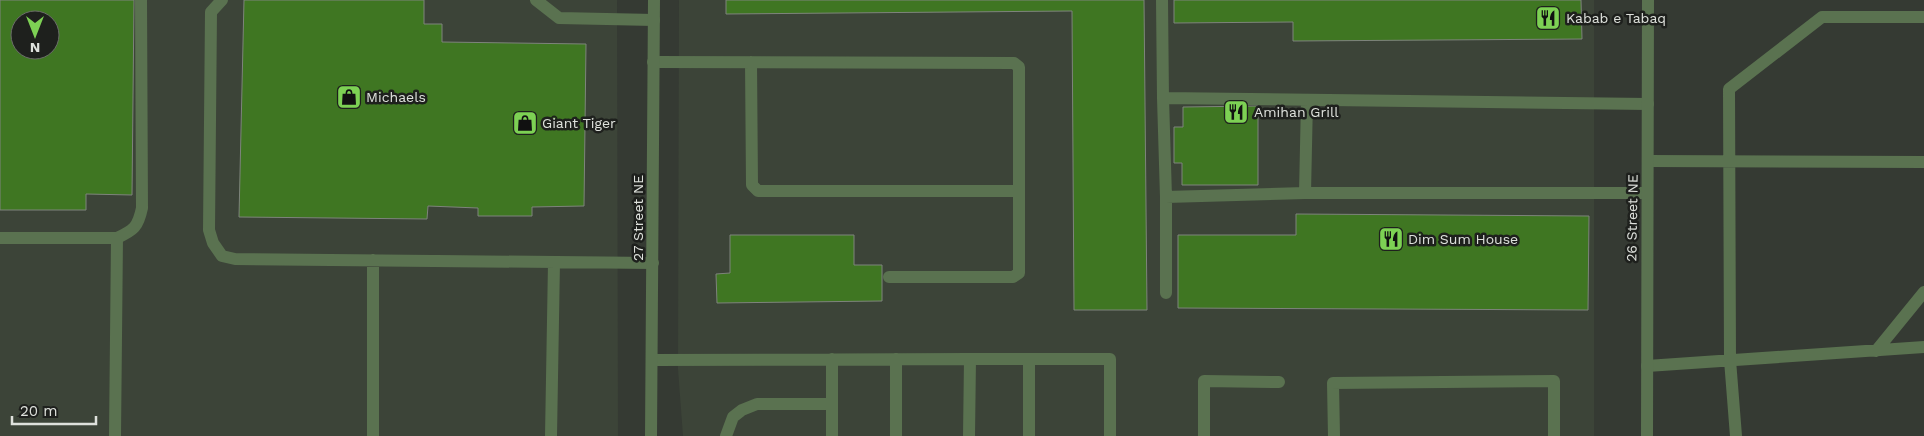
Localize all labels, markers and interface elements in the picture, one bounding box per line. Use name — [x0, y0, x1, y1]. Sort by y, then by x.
restaurant icon: Kabab e Tabaq — [1535, 5, 1561, 31]
north arrow — [10, 10, 60, 60]
place label: Kabab e Tabaq — [1566, 10, 1666, 26]
text: N — [30, 40, 40, 56]
shop icon: Michaels — [336, 84, 362, 110]
place label: Michaels — [366, 89, 426, 105]
restaurant icon: Amihan Grill — [1223, 99, 1249, 125]
place label: Amihan Grill — [1254, 104, 1339, 120]
shop icon: Giant Tiger — [512, 110, 538, 136]
place label: Giant Tiger — [542, 115, 616, 131]
street label: 26 Street NE — [1623, 174, 1641, 262]
street label: 27 Street NE — [630, 175, 646, 261]
restaurant icon: Dim Sum House — [1378, 226, 1404, 252]
place label: Dim Sum House — [1408, 231, 1518, 247]
scale bar — [12, 394, 96, 426]
text: 20 m — [20, 402, 58, 420]

